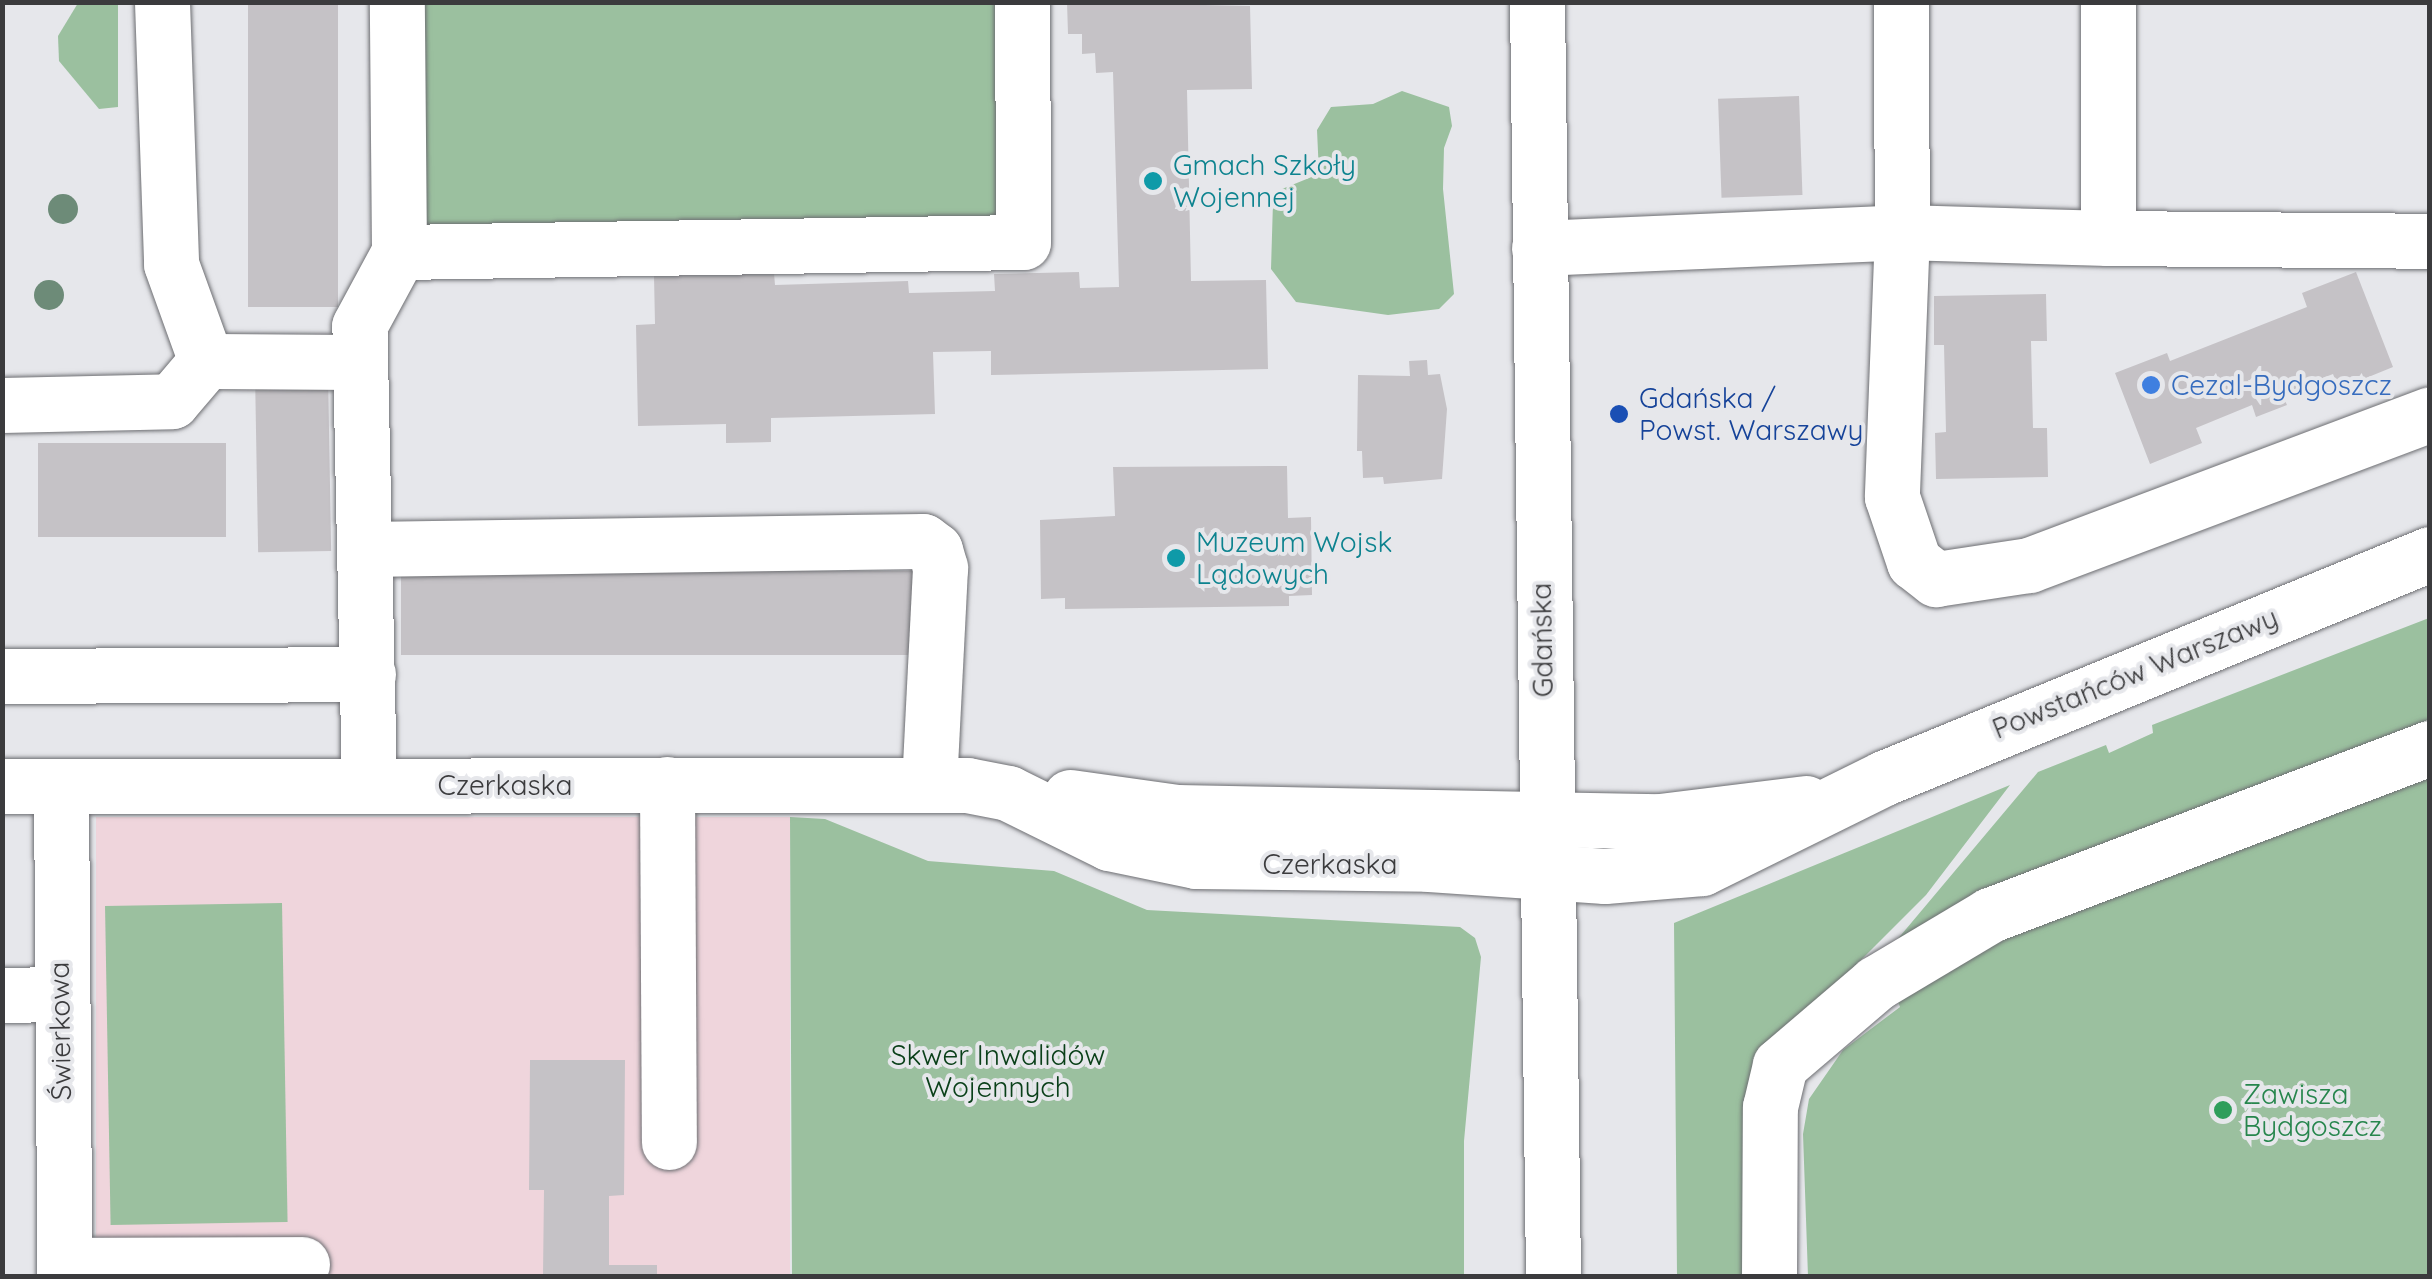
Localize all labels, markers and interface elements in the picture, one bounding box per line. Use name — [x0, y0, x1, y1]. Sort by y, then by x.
place label: Gmach Szkoły Wojennej — [1173, 148, 1356, 214]
marker: Gmach Szkoły Wojennej — [1142, 170, 1164, 192]
place label: Cezal-Bydgoszcz — [2171, 368, 2392, 402]
marker: Cezal-Bydgoszcz — [2140, 374, 2162, 396]
place label: Gdańska / Powst. Warszawy — [1639, 381, 1863, 447]
marker: Gdańska / Powst. Warszawy — [1608, 403, 1630, 425]
place label: Muzeum Wojsk Lądowych — [1196, 525, 1392, 591]
marker: Muzeum Wojsk Lądowych — [1165, 547, 1187, 569]
street label: Gdańska — [1524, 582, 1560, 698]
street label: Powstańców Warszawy — [1987, 600, 2283, 746]
street label: Czerkaska — [438, 768, 572, 802]
street label: Czerkaska — [1263, 847, 1397, 881]
street label: Świerkowa — [42, 961, 78, 1101]
park label: Skwer Inwalidów Wojennych — [891, 1038, 1105, 1104]
place label: Zawisza Bydgoszcz — [2243, 1077, 2382, 1143]
marker: Zawisza Bydgoszcz — [2212, 1099, 2234, 1121]

